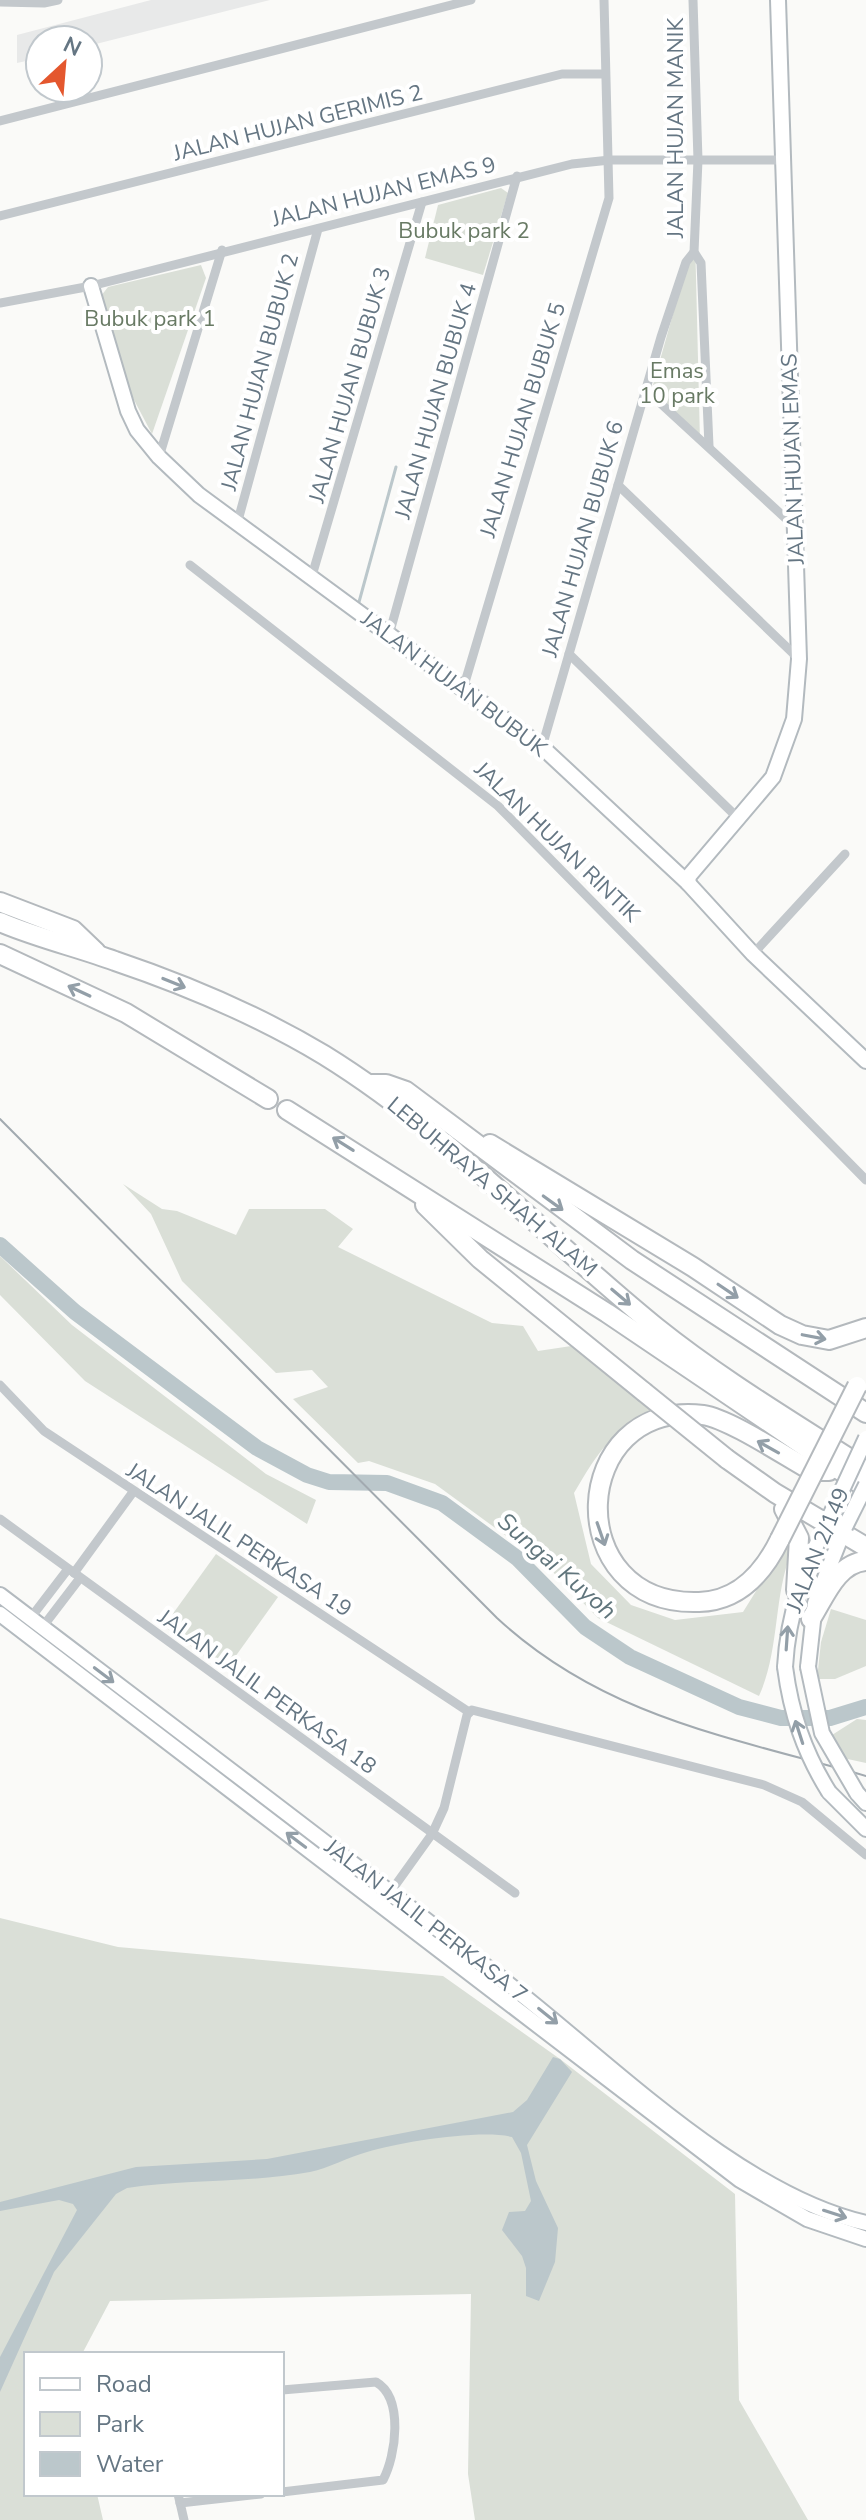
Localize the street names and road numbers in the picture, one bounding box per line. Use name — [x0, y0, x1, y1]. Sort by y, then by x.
street label: JALAN HUJAN MANIK — [661, 17, 691, 239]
street label: JALAN HUJAN GERIMIS 2 — [169, 77, 426, 169]
street label: JALAN HUJAN EMAS 9 — [268, 150, 499, 235]
street label: JALAN HUJAN BUBUK 2 — [214, 250, 306, 495]
street label: JALAN HUJAN BUBUK 3 — [302, 263, 398, 508]
street label: JALAN HUJAN BUBUK 4 — [388, 279, 484, 524]
street label: JALAN HUJAN BUBUK 5 — [473, 299, 573, 542]
street label: JALAN HUJAN EMAS — [774, 353, 812, 566]
street label: JALAN HUJAN BUBUK 6 — [535, 417, 631, 662]
street label: JALAN HUJAN BUBUK — [354, 604, 554, 765]
street label: JALAN HUJAN RINTIK — [467, 754, 647, 930]
street label: LEBUHRAYA SHAH ALAM — [380, 1090, 604, 1284]
street label: JALAN JALIL PERKASA 19 — [120, 1455, 357, 1624]
street label: JALAN 2/149 — [779, 1483, 857, 1618]
street label: JALAN JALIL PERKASA 18 — [151, 1602, 382, 1781]
street label: JALAN JALIL PERKASA 7 — [318, 1832, 534, 2010]

